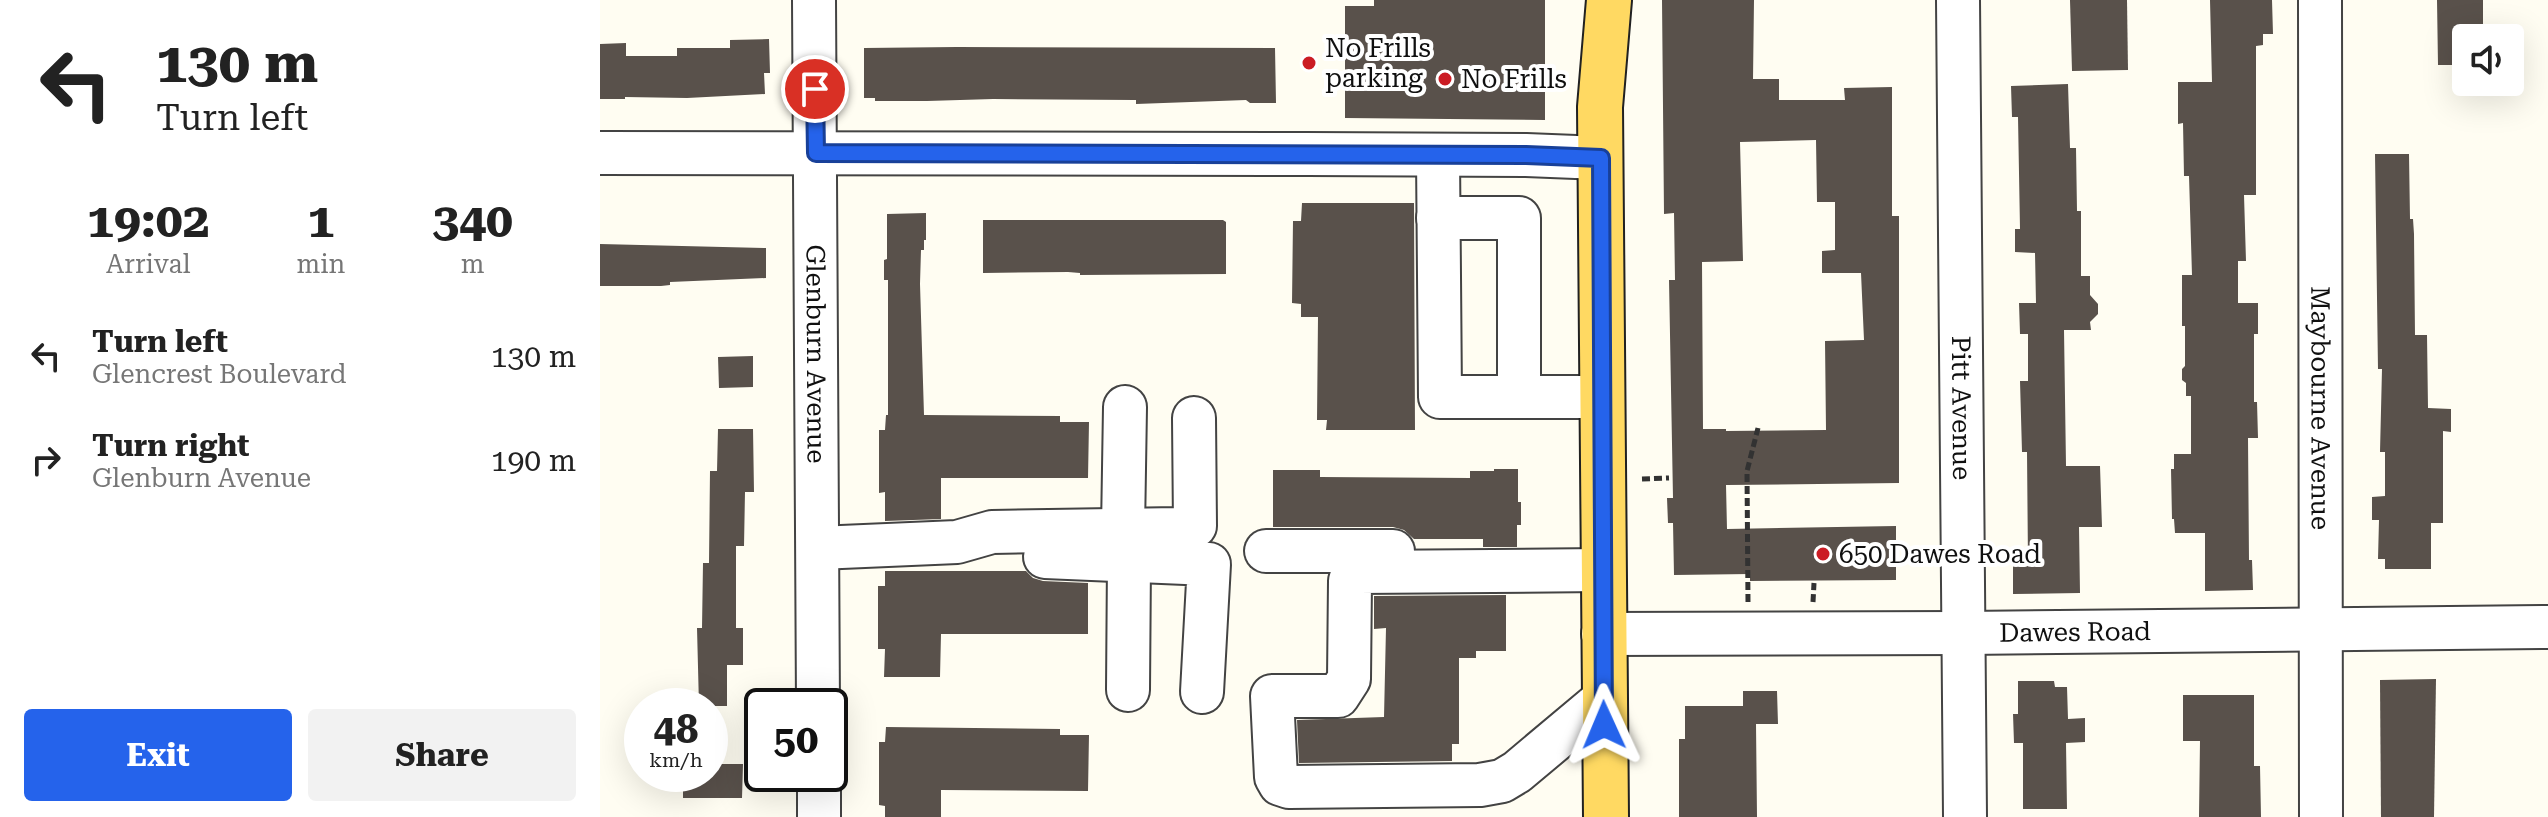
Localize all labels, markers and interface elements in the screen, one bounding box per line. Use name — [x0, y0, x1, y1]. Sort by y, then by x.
map controls — [2452, 24, 2524, 96]
button: sound — [2452, 24, 2524, 96]
text: 130 m — [156, 30, 318, 96]
icon: left — [24, 32, 128, 136]
place label: No Frills parking — [1325, 33, 1431, 93]
marker: No Frills parking — [1300, 54, 1318, 72]
pin — [781, 55, 849, 123]
place label: No Frills — [1461, 64, 1567, 94]
icon: arrive — [793, 67, 837, 111]
marker: No Frills — [1436, 70, 1454, 88]
text: Turn left — [156, 97, 308, 139]
text: 19:02 — [87, 193, 210, 249]
text: 1 — [307, 193, 334, 249]
text: 340 — [432, 193, 513, 249]
street label: Glenburn Avenue — [800, 244, 832, 464]
text: Arrival — [106, 249, 191, 279]
text: min — [297, 249, 345, 279]
text: m — [461, 249, 485, 279]
street label: Maybourne Avenue — [2305, 286, 2336, 530]
text: Turn left — [92, 324, 228, 359]
icon: left — [24, 334, 68, 378]
street label: Pitt Avenue — [1946, 336, 1977, 480]
text: 130 m — [491, 339, 576, 374]
text: Glencrest Boulevard — [92, 359, 347, 389]
text: Turn right — [92, 428, 249, 463]
icon: right — [24, 438, 68, 482]
text: 190 m — [491, 443, 576, 478]
text: Glenburn Avenue — [92, 463, 311, 493]
place label: 650 Dawes Road — [1839, 539, 2041, 569]
marker: 650 Dawes Road — [1814, 545, 1832, 563]
street label: Dawes Road — [1999, 616, 2151, 648]
position arrow — [1562, 683, 1646, 767]
speed limit sign: 50 — [744, 688, 848, 792]
text: 48 — [654, 706, 698, 753]
button: Exit — [24, 709, 292, 801]
button: Share — [308, 709, 576, 801]
text: km/h — [649, 748, 703, 772]

